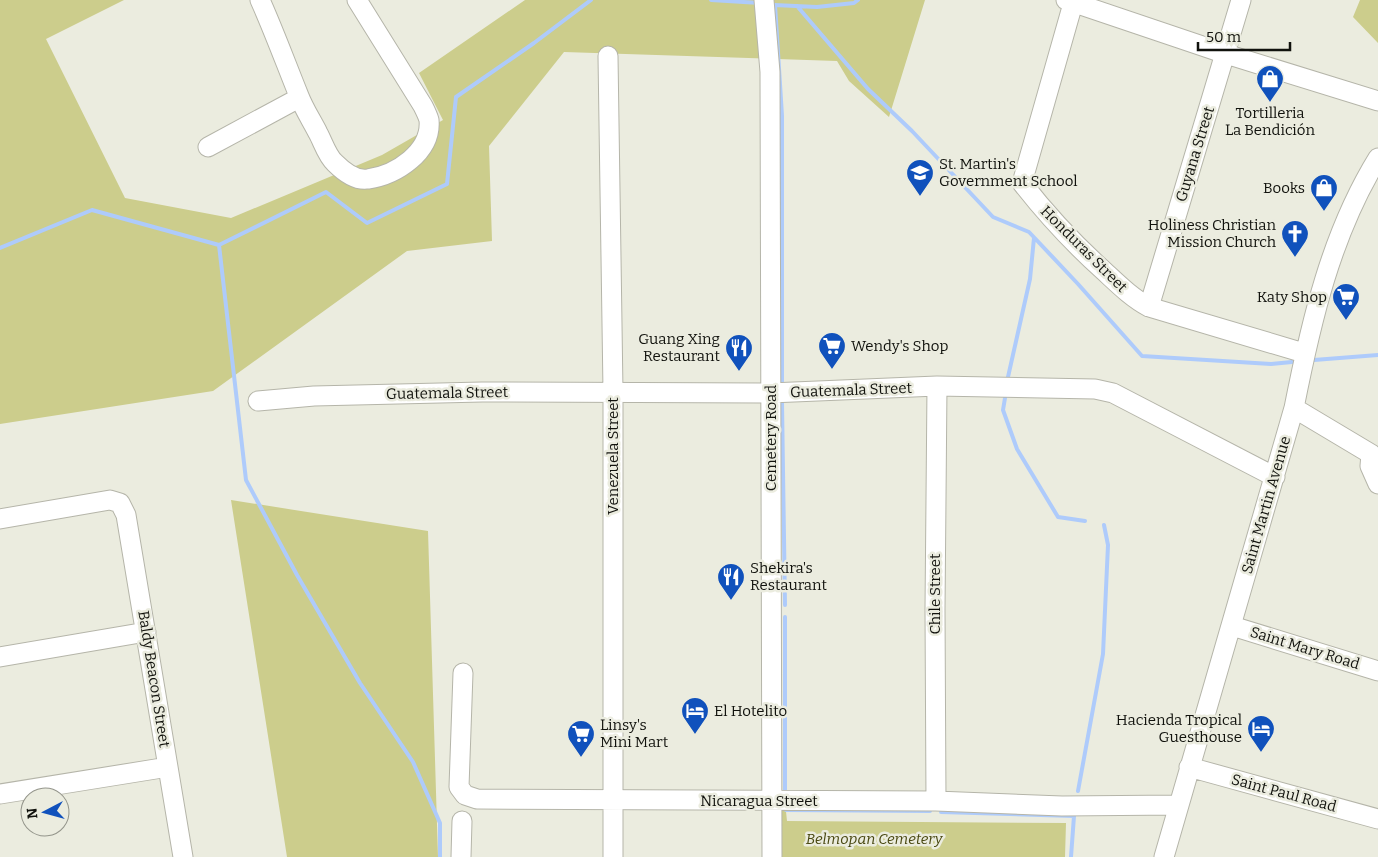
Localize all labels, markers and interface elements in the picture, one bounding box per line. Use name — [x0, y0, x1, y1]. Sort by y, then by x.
scale bar — [1198, 20, 1290, 52]
text: 50 m — [1206, 28, 1242, 46]
shop icon: Tortilleria La Bendición — [1255, 64, 1285, 103]
street label: Guyana Street — [1172, 104, 1218, 204]
place label: Tortilleria La Bendición — [1225, 104, 1315, 139]
place label: St. Martin's Government School — [939, 155, 1078, 190]
school or university icon: St. Martin's Government School — [905, 158, 935, 197]
shop icon: Books — [1309, 173, 1339, 212]
place label: Books — [1263, 179, 1305, 197]
street label: Honduras Street — [1037, 202, 1131, 296]
place label: Holiness Christian Mission Church — [1148, 216, 1277, 251]
church icon: Holiness Christian Mission Church — [1280, 219, 1310, 258]
supermarket icon: Katy Shop — [1331, 282, 1361, 321]
place label: Katy Shop — [1257, 288, 1327, 306]
place label: Guang Xing Restaurant — [638, 330, 721, 365]
supermarket icon: Wendy's Shop — [817, 331, 847, 370]
restaurant icon: Guang Xing Restaurant — [724, 333, 754, 372]
place label: Wendy's Shop — [851, 337, 948, 355]
street label: Guatemala Street — [790, 379, 913, 401]
street label: Guatemala Street — [386, 383, 509, 403]
street label: Cemetery Road — [762, 385, 780, 491]
street label: Venezuela Street — [604, 397, 622, 515]
street label: Saint Martin Avenue — [1238, 434, 1294, 576]
street label: Chile Street — [926, 553, 944, 634]
place label: Shekira's Restaurant — [750, 559, 828, 594]
restaurant icon: Shekira's Restaurant — [716, 562, 746, 601]
street label: Baldy Beacon Street — [134, 609, 174, 749]
street label: Saint Mary Road — [1248, 623, 1362, 673]
hotel icon: El Hotelito — [680, 696, 710, 735]
place label: El Hotelito — [714, 702, 787, 720]
place label: Hacienda Tropical Guesthouse — [1116, 711, 1242, 746]
hotel icon: Hacienda Tropical Guesthouse — [1246, 714, 1276, 753]
place label: Linsy's Mini Mart — [600, 716, 669, 751]
supermarket icon: Linsy's Mini Mart — [566, 719, 596, 758]
street label: Saint Paul Road — [1230, 770, 1339, 816]
north arrow — [20, 787, 70, 837]
street label: Nicaragua Street — [700, 792, 818, 810]
text: N — [24, 807, 42, 820]
park label: Belmopan Cemetery — [806, 830, 944, 848]

